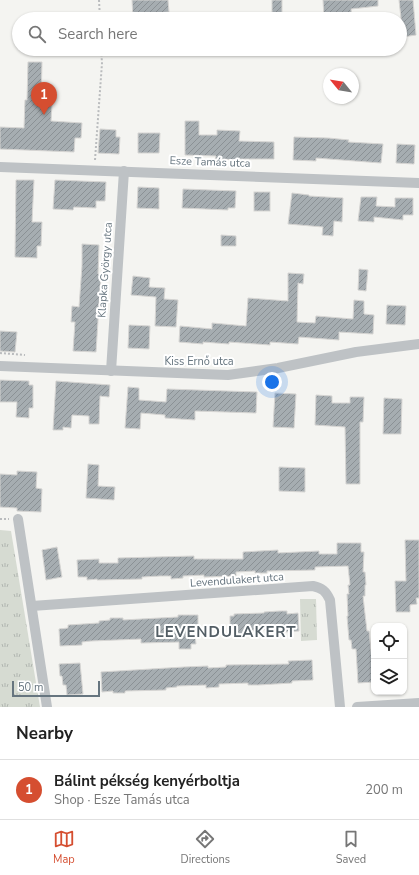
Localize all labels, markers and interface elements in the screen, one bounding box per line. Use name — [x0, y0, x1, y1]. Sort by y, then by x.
search box — [12, 12, 407, 56]
icon: search — [26, 23, 48, 45]
text: Search here — [58, 24, 138, 44]
north arrow — [323, 68, 359, 104]
pin: 1 — [31, 82, 57, 115]
street label: Esze Tamás utca — [169, 153, 251, 171]
street label: Klapka György utca — [94, 222, 116, 318]
street label: Kiss Ernő utca — [164, 354, 234, 369]
your location — [262, 372, 282, 392]
street label: Levendulakert utca — [190, 569, 285, 591]
district label: LEVENDULAKERT — [155, 622, 297, 642]
map controls — [371, 623, 407, 695]
button: locate — [371, 623, 407, 659]
button: layers — [371, 659, 407, 695]
scale bar — [12, 679, 100, 698]
text: 50 m — [18, 680, 43, 695]
text: Nearby — [16, 722, 73, 745]
text: Bálint pékség kenyérboltja — [54, 771, 240, 791]
text: 1 — [25, 781, 33, 799]
text: 200 m — [365, 781, 403, 799]
text: Shop · Esze Tamás utca — [54, 791, 190, 809]
tab: Map — [53, 828, 75, 867]
tab: Directions — [181, 828, 230, 867]
tab: Saved — [336, 828, 366, 867]

